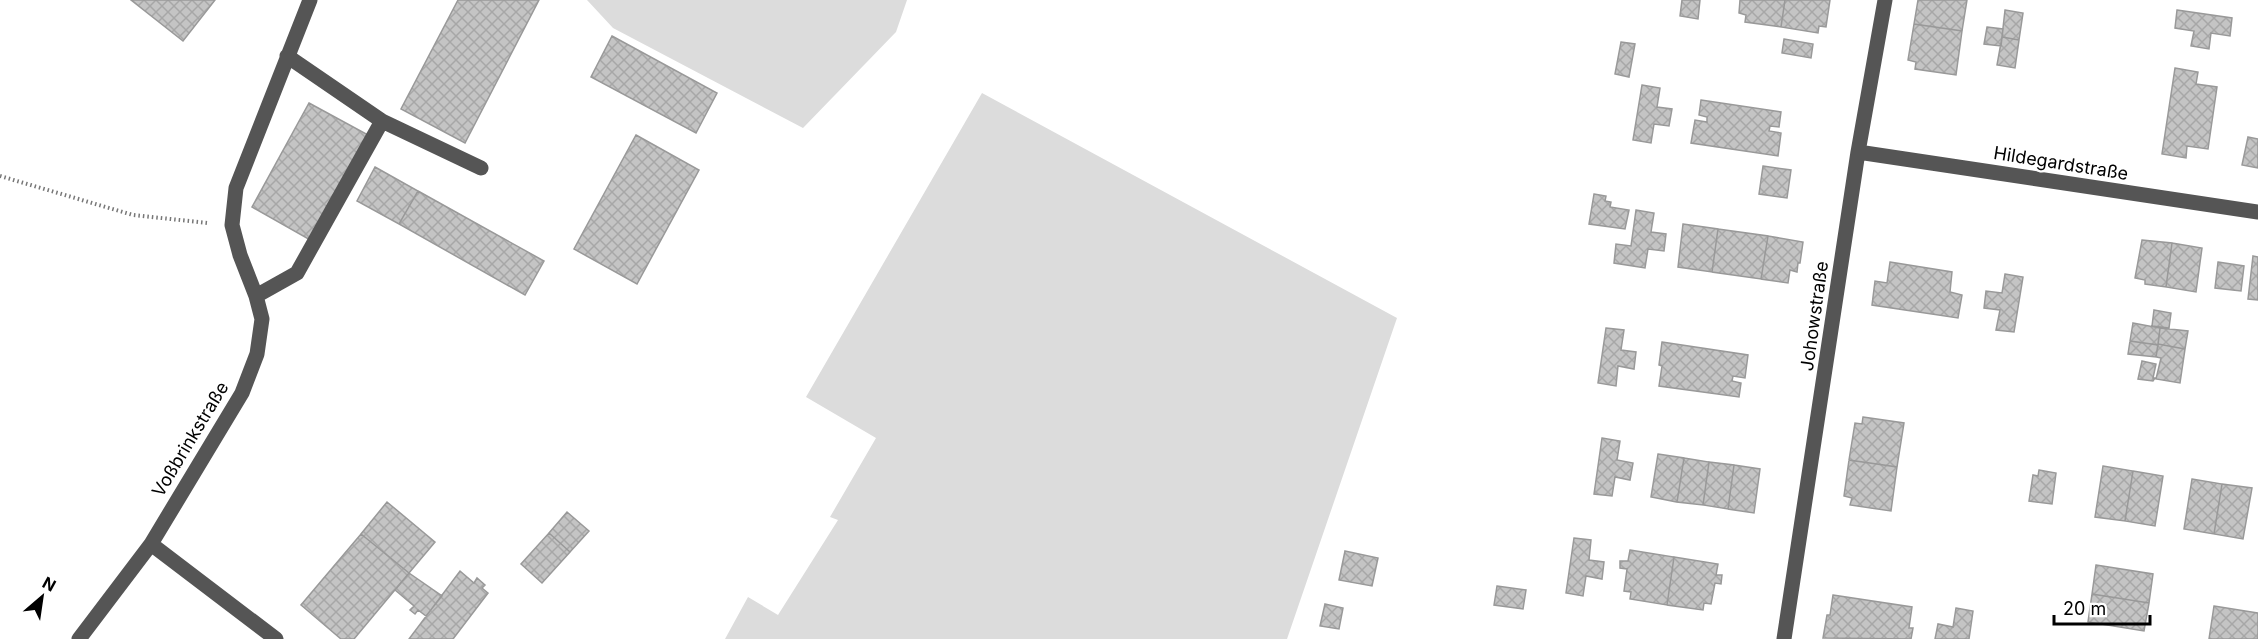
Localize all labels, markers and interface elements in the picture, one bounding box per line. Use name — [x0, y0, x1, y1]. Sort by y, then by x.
street label: Hildegardstraße — [1992, 142, 2130, 184]
street label: Johowstraße — [1796, 260, 1832, 372]
street label: Voßbrinkstraße — [147, 378, 233, 500]
north arrow — [12, 567, 72, 627]
text: N — [39, 572, 59, 596]
scale bar — [2054, 588, 2150, 626]
text: 20 m — [2063, 598, 2106, 619]

